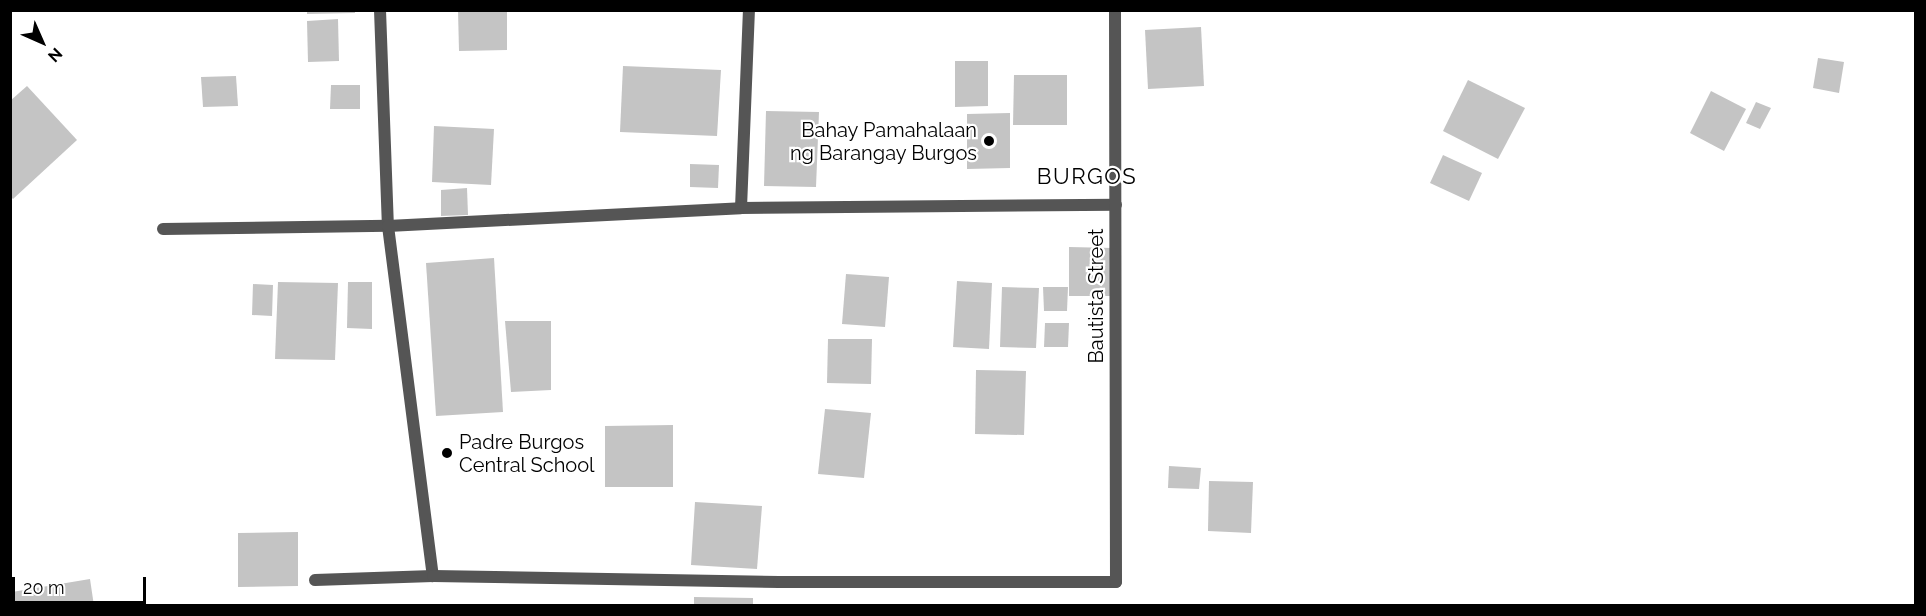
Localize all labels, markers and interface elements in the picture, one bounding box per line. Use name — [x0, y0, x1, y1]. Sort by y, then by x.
north arrow — [12, 12, 72, 72]
text: N — [44, 44, 66, 66]
place label: Bahay Pamahalaan ng Barangay Burgos — [789, 118, 977, 165]
marker: Bahay Pamahalaan ng Barangay Burgos — [982, 134, 996, 148]
district label: BURGOS — [1037, 164, 1137, 190]
street label: Bautista Street — [1084, 229, 1108, 363]
place label: Padre Burgos Central School — [459, 430, 595, 477]
marker: Padre Burgos Central School — [440, 446, 454, 460]
scale bar — [15, 565, 148, 603]
text: 20 m — [23, 577, 65, 598]

